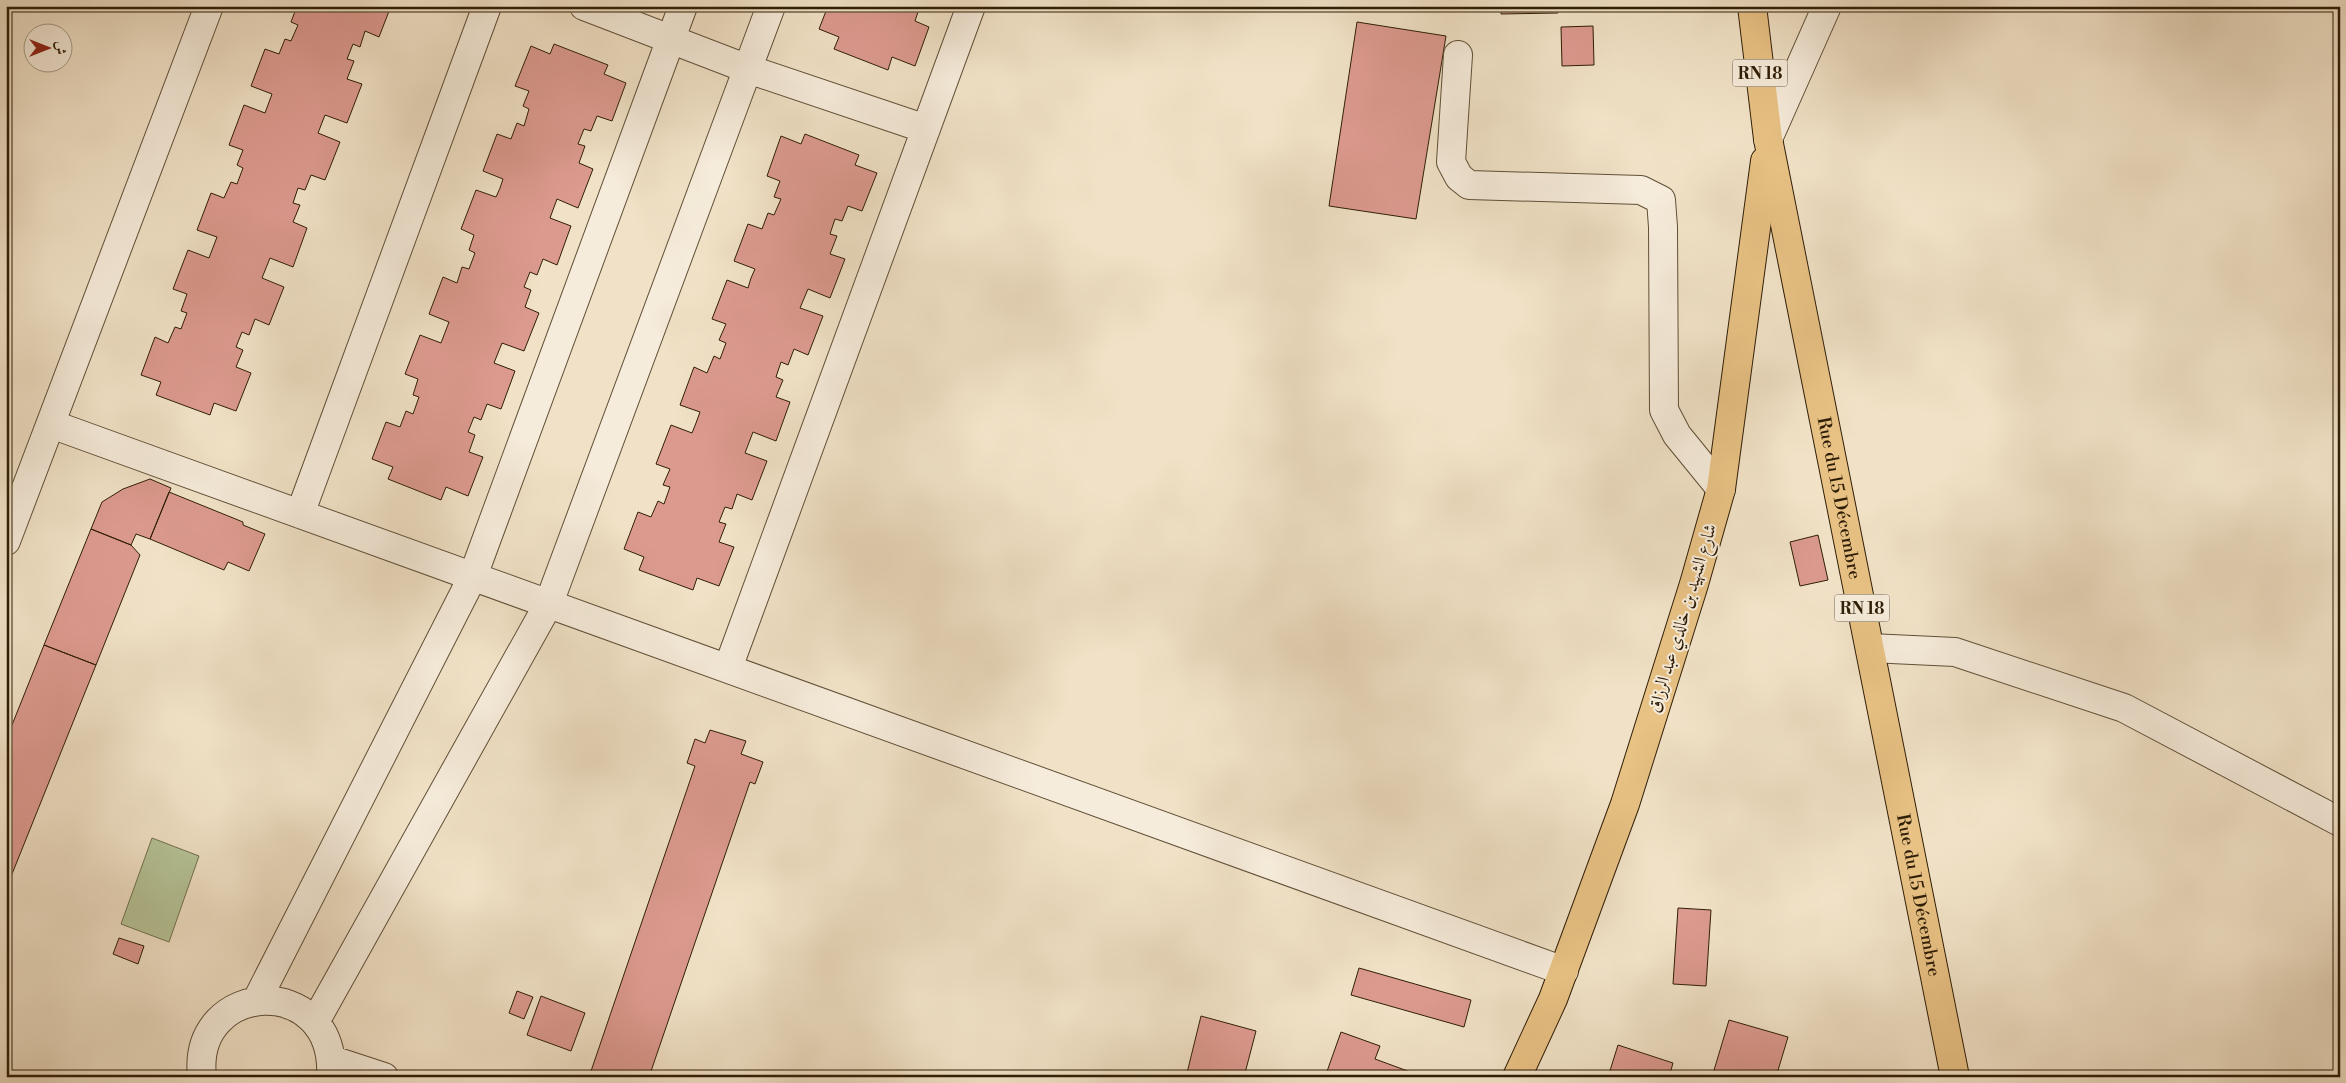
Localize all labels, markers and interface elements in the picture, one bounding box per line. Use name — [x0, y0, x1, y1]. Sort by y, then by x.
north arrow — [22, 22, 72, 72]
text: ش — [51, 41, 69, 55]
road number: RN 18 — [1732, 59, 1788, 86]
street label: Rue du 15 Décembre — [1812, 415, 1867, 581]
street label: شارع الشهيد بن خالدي عبد الرزاق — [1643, 521, 1725, 716]
road number: RN 18 — [1834, 594, 1890, 622]
street label: Rue du 15 Décembre — [1891, 812, 1946, 979]

